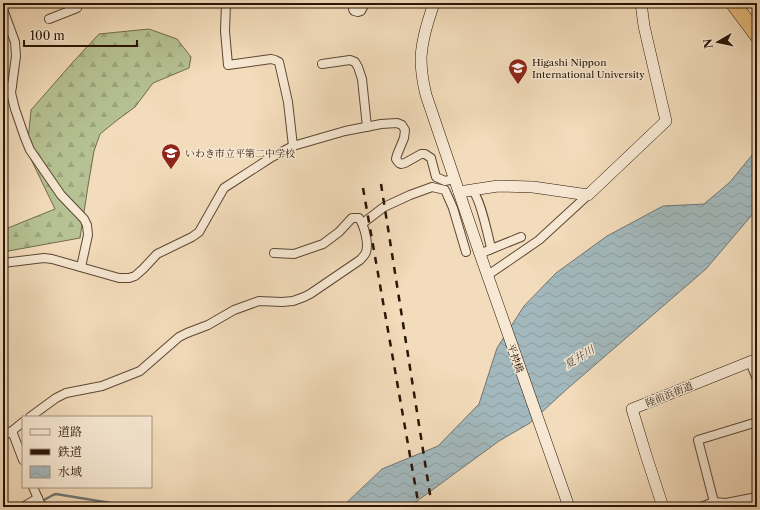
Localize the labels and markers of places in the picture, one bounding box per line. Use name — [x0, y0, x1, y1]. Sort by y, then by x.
place label: Higashi Nippon International University — [532, 56, 645, 81]
school or university icon: Higashi Nippon International University — [507, 57, 529, 85]
school or university icon: いわき市立平第二中学校 — [160, 142, 182, 170]
place label: いわき市立平第二中学校 — [185, 147, 295, 160]

